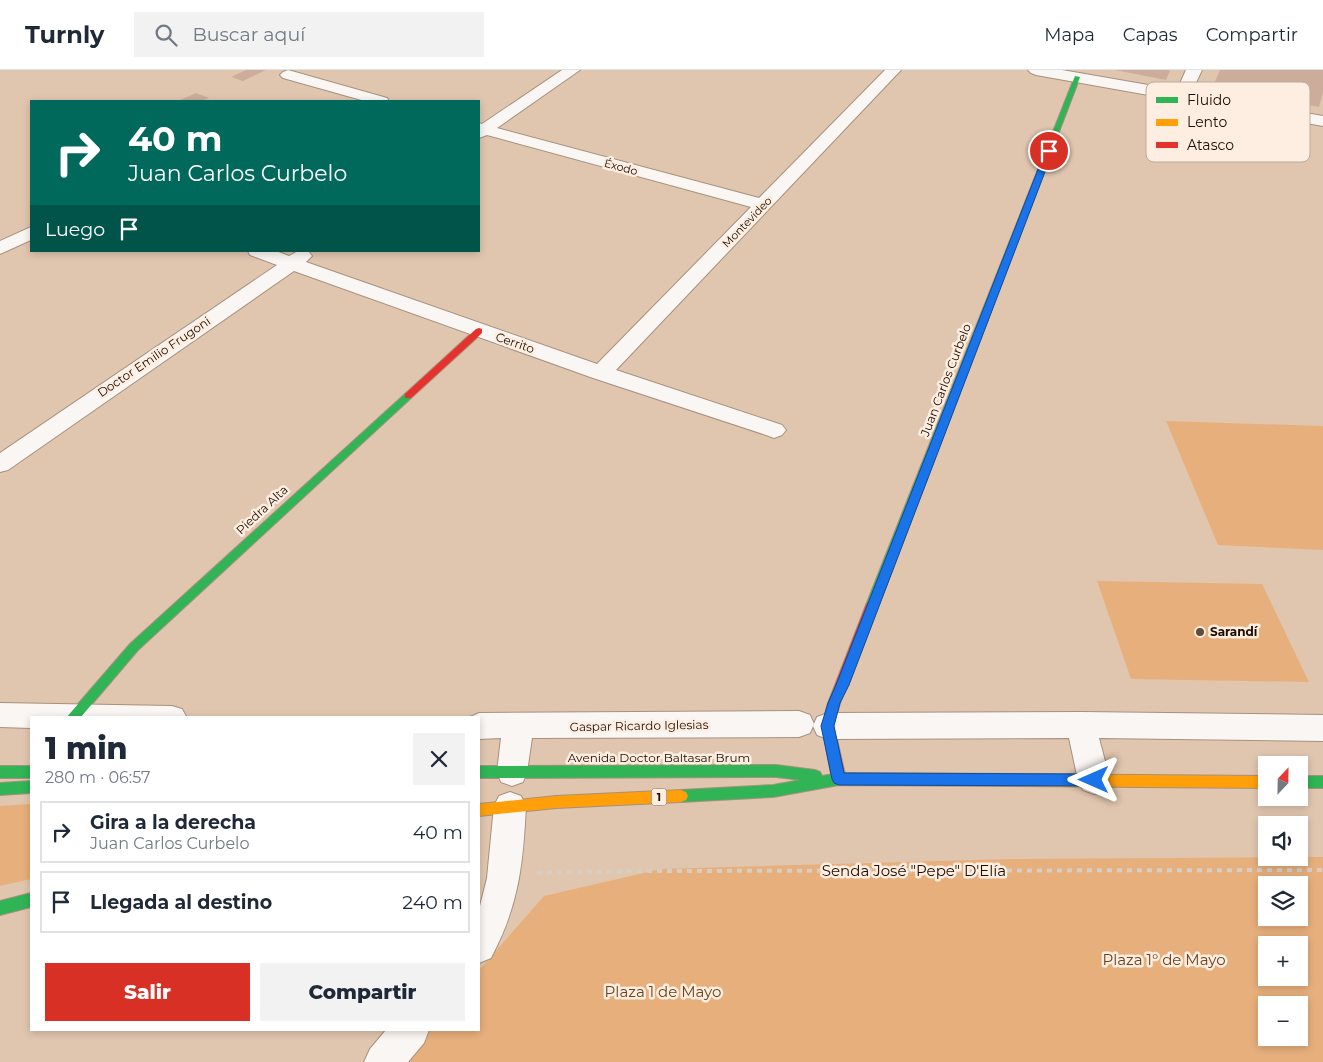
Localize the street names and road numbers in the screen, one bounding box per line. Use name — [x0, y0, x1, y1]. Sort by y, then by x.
street label: Éxodo — [603, 156, 639, 178]
street label: Montevideo — [719, 193, 775, 250]
street label: Doctor Emilio Frugoni — [94, 313, 213, 400]
street label: Juan Carlos Curbelo — [917, 321, 974, 439]
street label: Cerrito — [494, 329, 537, 356]
street label: Piedra Alta — [233, 482, 291, 537]
street label: Gaspar Ricardo Iglesias — [569, 717, 709, 734]
street label: Avenida Doctor Baltasar Brum — [568, 750, 750, 765]
road number: 1 — [652, 789, 666, 806]
street label: Senda José "Pepe" D'Elía — [822, 861, 1006, 880]

